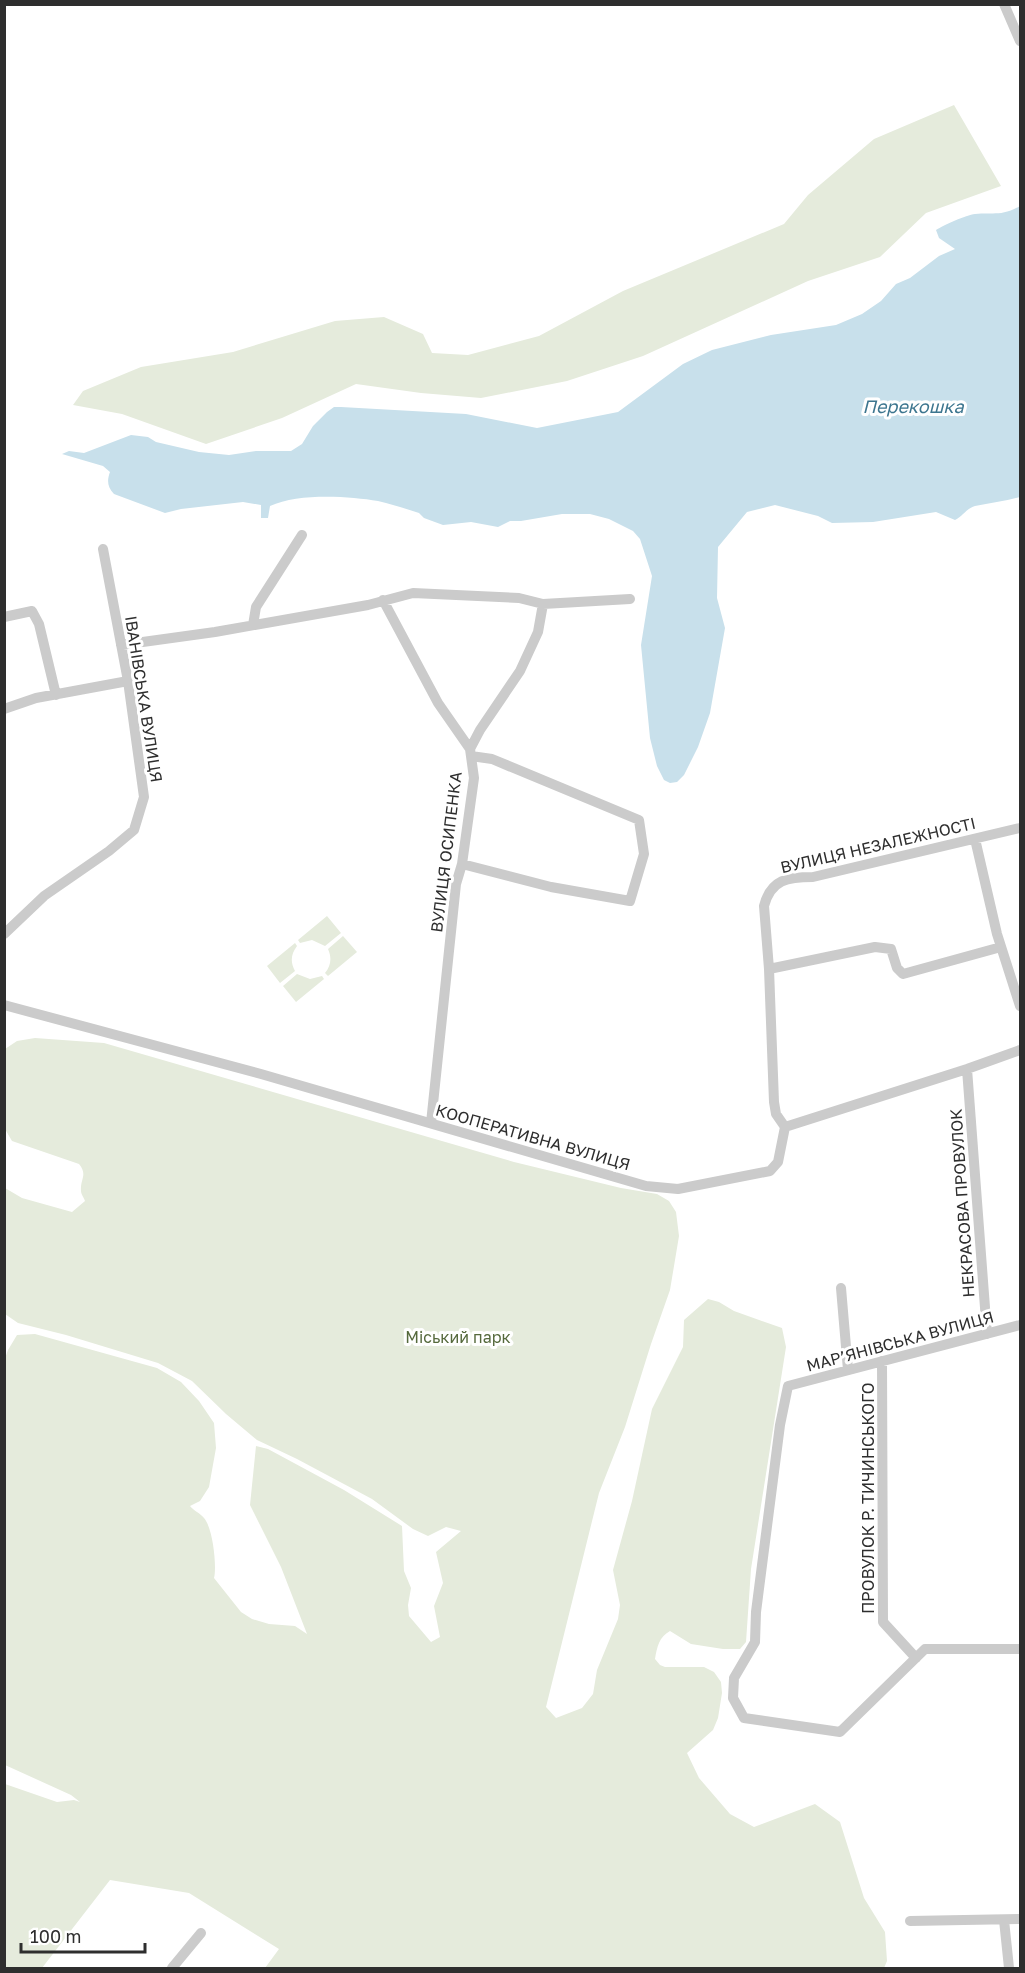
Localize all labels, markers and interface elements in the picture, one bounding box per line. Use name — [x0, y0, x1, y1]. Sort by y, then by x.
water label: Перекошка — [862, 395, 964, 417]
street label: ІВАНІВСЬКА ВУЛИЦЯ — [121, 614, 167, 784]
street label: ВУЛИЦЯ ОСИПЕНКА — [426, 770, 466, 934]
street label: ВУЛИЦЯ НЕЗАЛЕЖНОСТІ — [778, 813, 978, 877]
street label: КООПЕРАТИВНА ВУЛИЦЯ — [433, 1100, 633, 1174]
street label: НЕКРАСОВА ПРОВУЛОК — [945, 1108, 979, 1298]
street label: МАР’ЯНІВСЬКА ВУЛИЦЯ — [804, 1306, 996, 1376]
park label: Міський парк — [405, 1327, 511, 1347]
street label: ПРОВУЛОК Р. ТИЧИНСЬКОГО — [858, 1382, 878, 1614]
scale bar — [21, 1916, 146, 1954]
text: 100 m — [30, 1925, 81, 1947]

